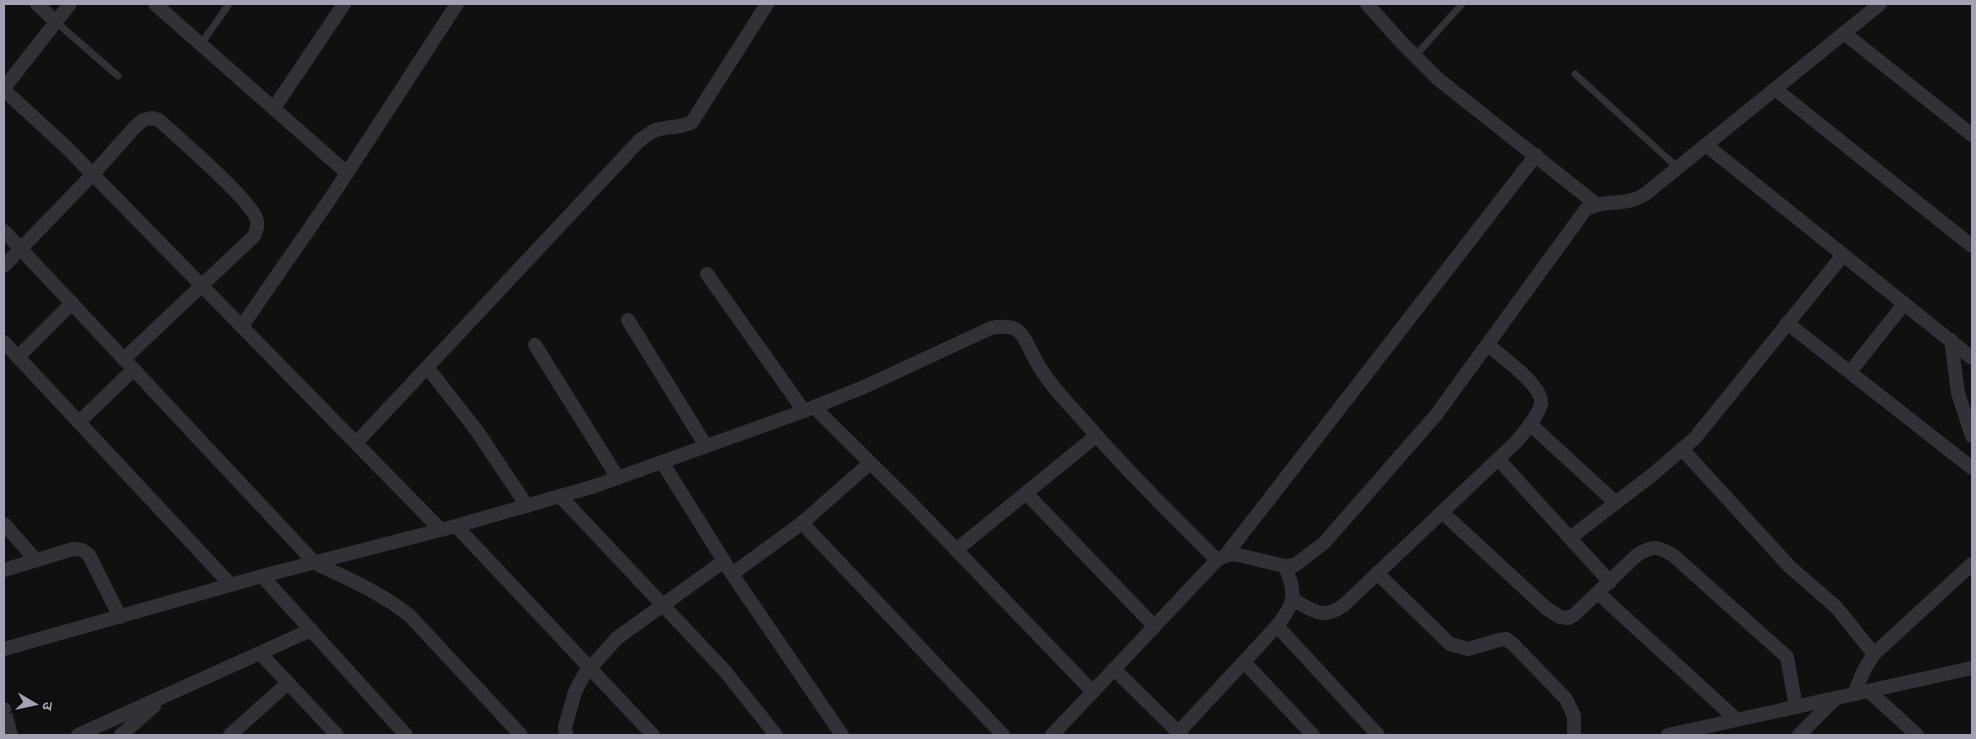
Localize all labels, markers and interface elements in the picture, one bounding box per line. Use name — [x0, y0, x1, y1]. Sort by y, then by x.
north arrow — [10, 679, 60, 729]
text: उ — [37, 700, 59, 713]

